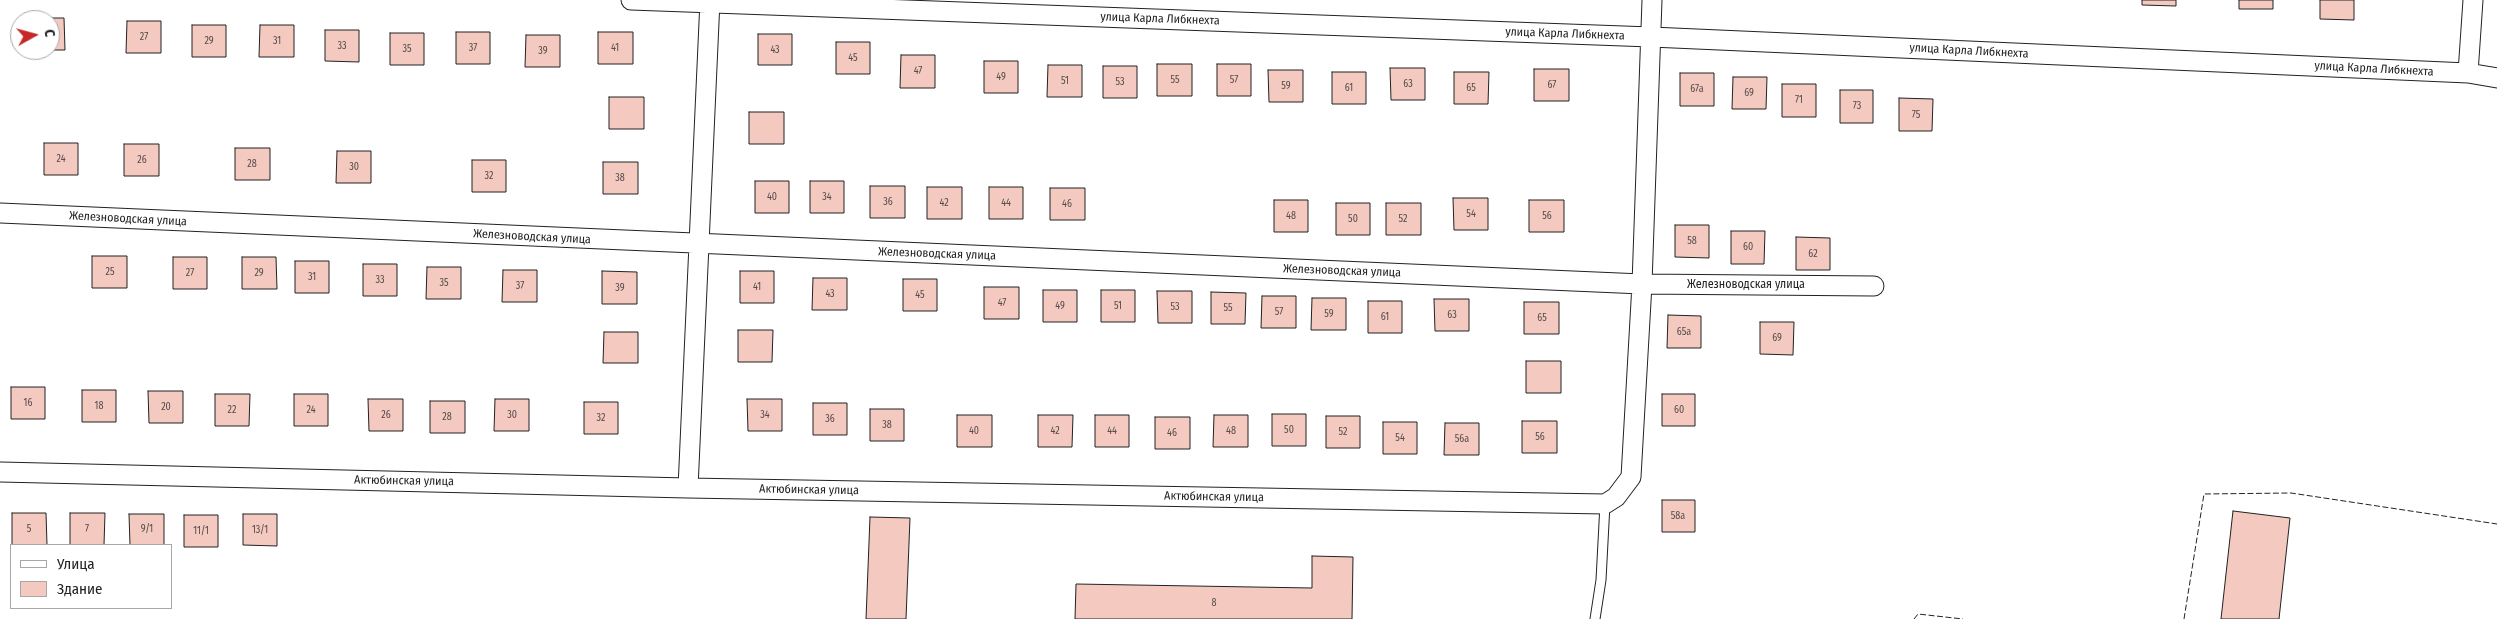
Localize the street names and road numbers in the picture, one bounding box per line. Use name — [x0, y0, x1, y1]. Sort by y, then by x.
street label: улица Карла Либкнехта — [1100, 10, 1220, 28]
street label: улица Карла Либкнехта — [1505, 25, 1625, 43]
street label: улица Карла Либкнехта — [1909, 41, 2029, 61]
street label: улица Карла Либкнехта — [2314, 59, 2434, 79]
street label: Железноводская улица — [69, 209, 187, 229]
street label: Железноводская улица — [473, 227, 591, 247]
street label: Железноводская улица — [878, 245, 996, 263]
street label: Железноводская улица — [1283, 262, 1401, 280]
street label: Железноводская улица — [1687, 278, 1805, 292]
street label: Актюбинская улица — [354, 473, 454, 489]
street label: Актюбинская улица — [759, 482, 859, 498]
street label: Актюбинская улица — [1164, 489, 1264, 505]

